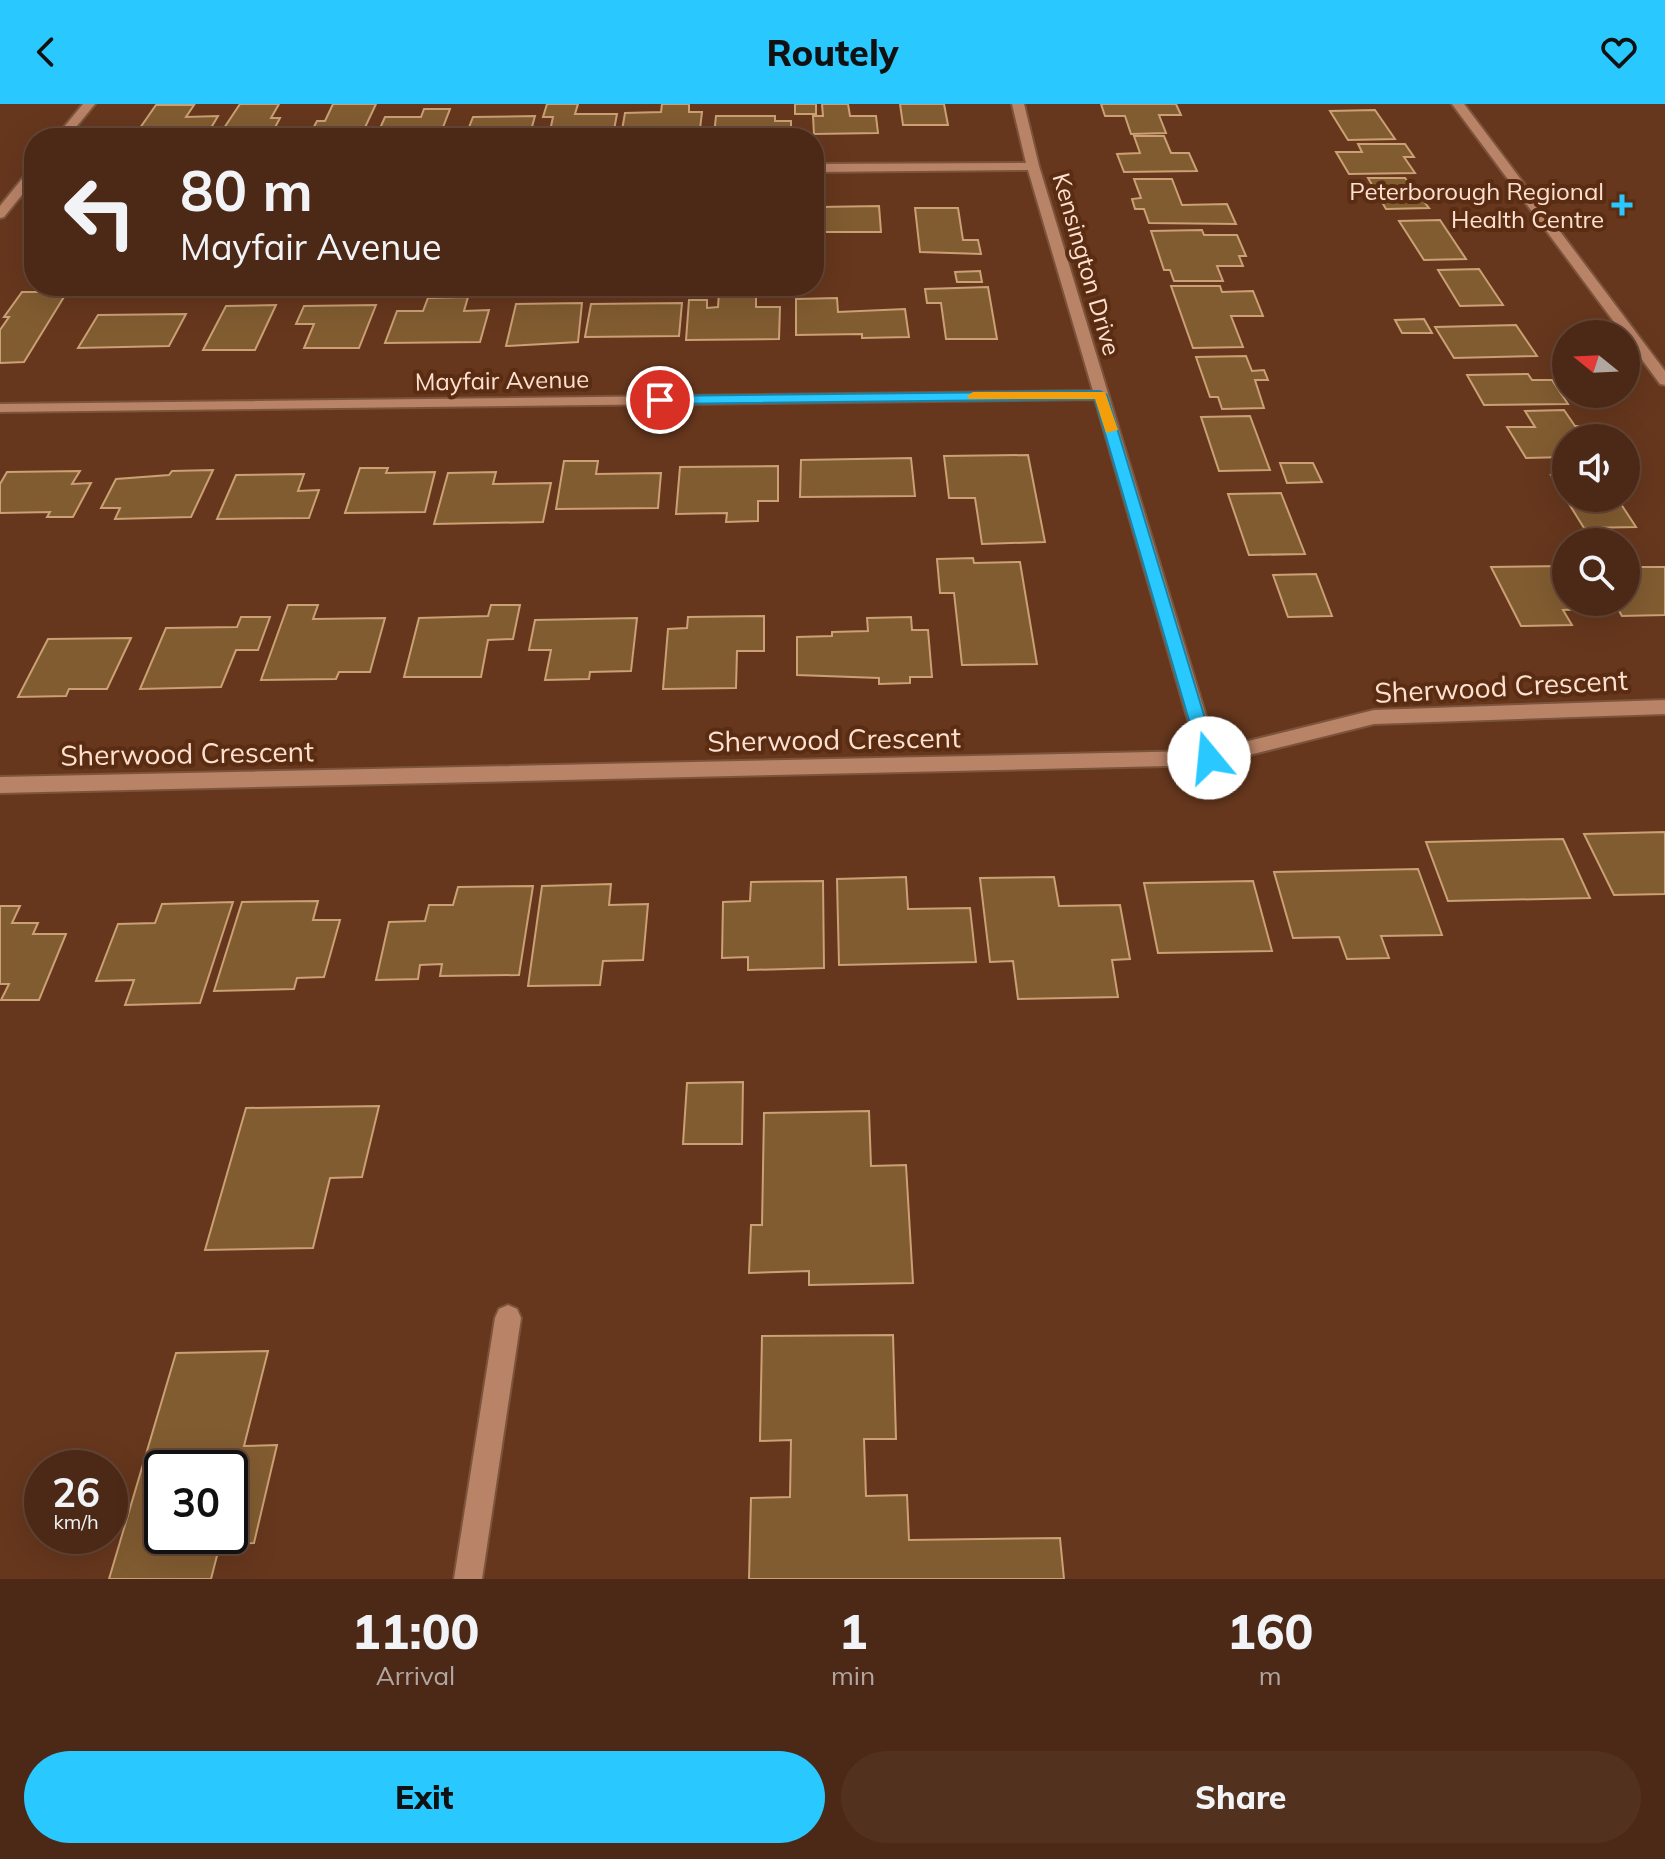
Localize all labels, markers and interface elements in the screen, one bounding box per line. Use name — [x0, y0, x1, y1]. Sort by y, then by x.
icon: back — [24, 30, 68, 74]
text: Routely — [766, 30, 899, 75]
icon: heart — [1597, 30, 1641, 74]
text: 80 m — [180, 155, 313, 225]
icon: left — [48, 160, 152, 264]
street label: Kensington Drive — [1047, 169, 1127, 359]
place label: Peterborough Regional Health Centre — [1349, 176, 1604, 234]
marker: Peterborough Regional Health Centre — [1611, 194, 1633, 216]
text: Mayfair Avenue — [180, 224, 442, 269]
north arrow — [1552, 320, 1640, 408]
map controls — [1552, 320, 1640, 616]
street label: Mayfair Avenue — [415, 363, 589, 397]
pin — [626, 366, 694, 434]
icon: arrive — [638, 378, 682, 422]
button: sound — [1552, 424, 1640, 512]
button: search — [1552, 528, 1640, 616]
street label: Sherwood Crescent — [1373, 662, 1629, 710]
position arrow — [1167, 716, 1251, 800]
street label: Sherwood Crescent — [707, 719, 961, 759]
street label: Sherwood Crescent — [60, 733, 314, 773]
speed limit sign: 30 — [144, 1450, 248, 1554]
text: 26 — [52, 1467, 100, 1517]
text: km/h — [53, 1509, 99, 1534]
text: 11:00 — [352, 1601, 479, 1661]
text: 1 — [839, 1601, 868, 1661]
text: 160 — [1227, 1601, 1313, 1661]
text: Arrival — [376, 1659, 455, 1692]
text: min — [831, 1659, 875, 1692]
text: m — [1259, 1659, 1282, 1692]
button: Exit — [24, 1751, 825, 1843]
button: Share — [841, 1751, 1641, 1843]

